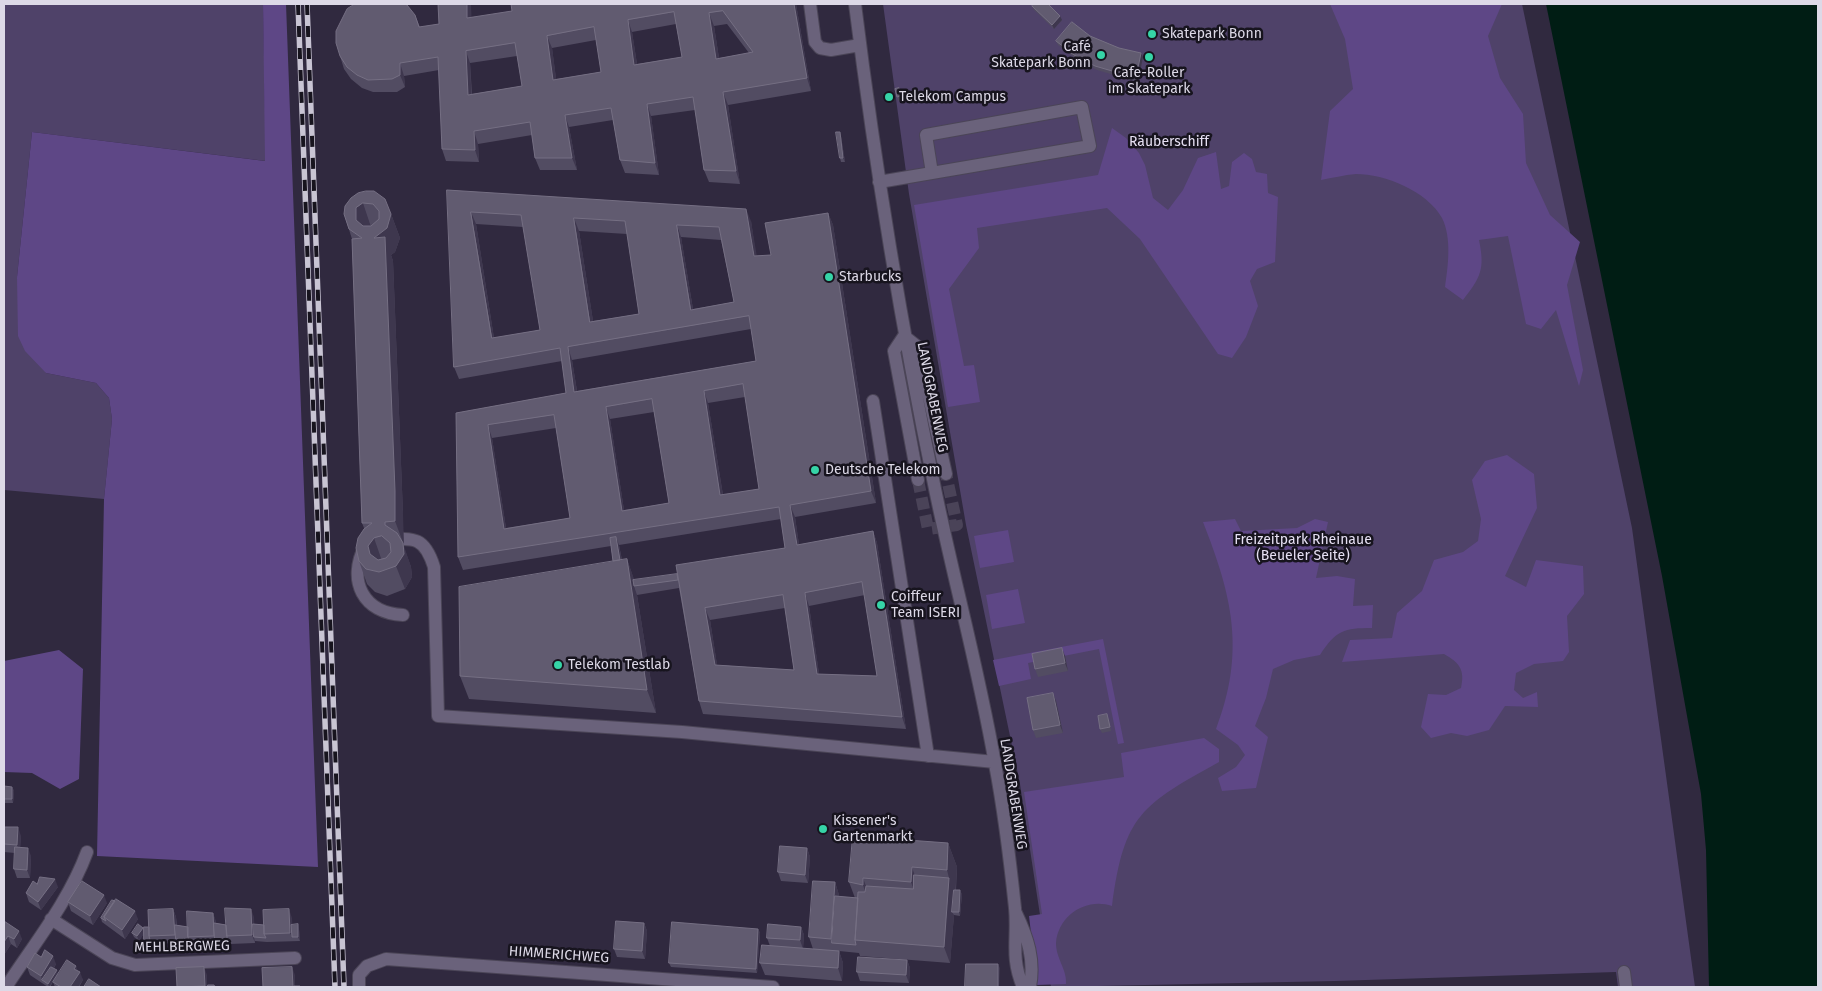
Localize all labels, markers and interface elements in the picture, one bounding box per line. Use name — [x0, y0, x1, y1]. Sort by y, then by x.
place label: Skatepark Bonn — [1162, 26, 1262, 42]
marker: Skatepark Bonn — [1146, 28, 1158, 40]
place label: Café Skatepark Bonn — [991, 39, 1091, 72]
marker: Café Skatepark Bonn — [1095, 49, 1107, 61]
marker: Cafe-Roller im Skatepark — [1143, 51, 1155, 63]
place label: Cafe-Roller im Skatepark — [1108, 65, 1190, 98]
place label: Telekom Campus — [899, 89, 1006, 105]
marker: Telekom Campus — [883, 91, 895, 103]
park label: Räuberschiff — [1129, 134, 1209, 150]
place label: Starbucks — [839, 269, 901, 285]
marker: Starbucks — [823, 271, 835, 283]
street label: LANDGRABENWEG — [913, 340, 951, 454]
place label: Deutsche Telekom — [825, 462, 941, 478]
marker: Deutsche Telekom — [809, 464, 821, 476]
park label: Freizeitpark Rheinaue (Beueler Seite) — [1234, 532, 1372, 564]
place label: Coiffeur Team ISERI — [891, 589, 960, 622]
marker: Coiffeur Team ISERI — [875, 599, 887, 611]
place label: Telekom Testlab — [568, 657, 670, 673]
marker: Telekom Testlab — [552, 659, 564, 671]
street label: LANDGRABENWEG — [996, 737, 1030, 851]
place label: Kissener's Gartenmarkt — [833, 813, 913, 846]
marker: Kissener's Gartenmarkt — [817, 823, 829, 835]
street label: MEHLBERGWEG — [134, 938, 230, 956]
street label: HIMMERICHWEG — [508, 943, 610, 967]

